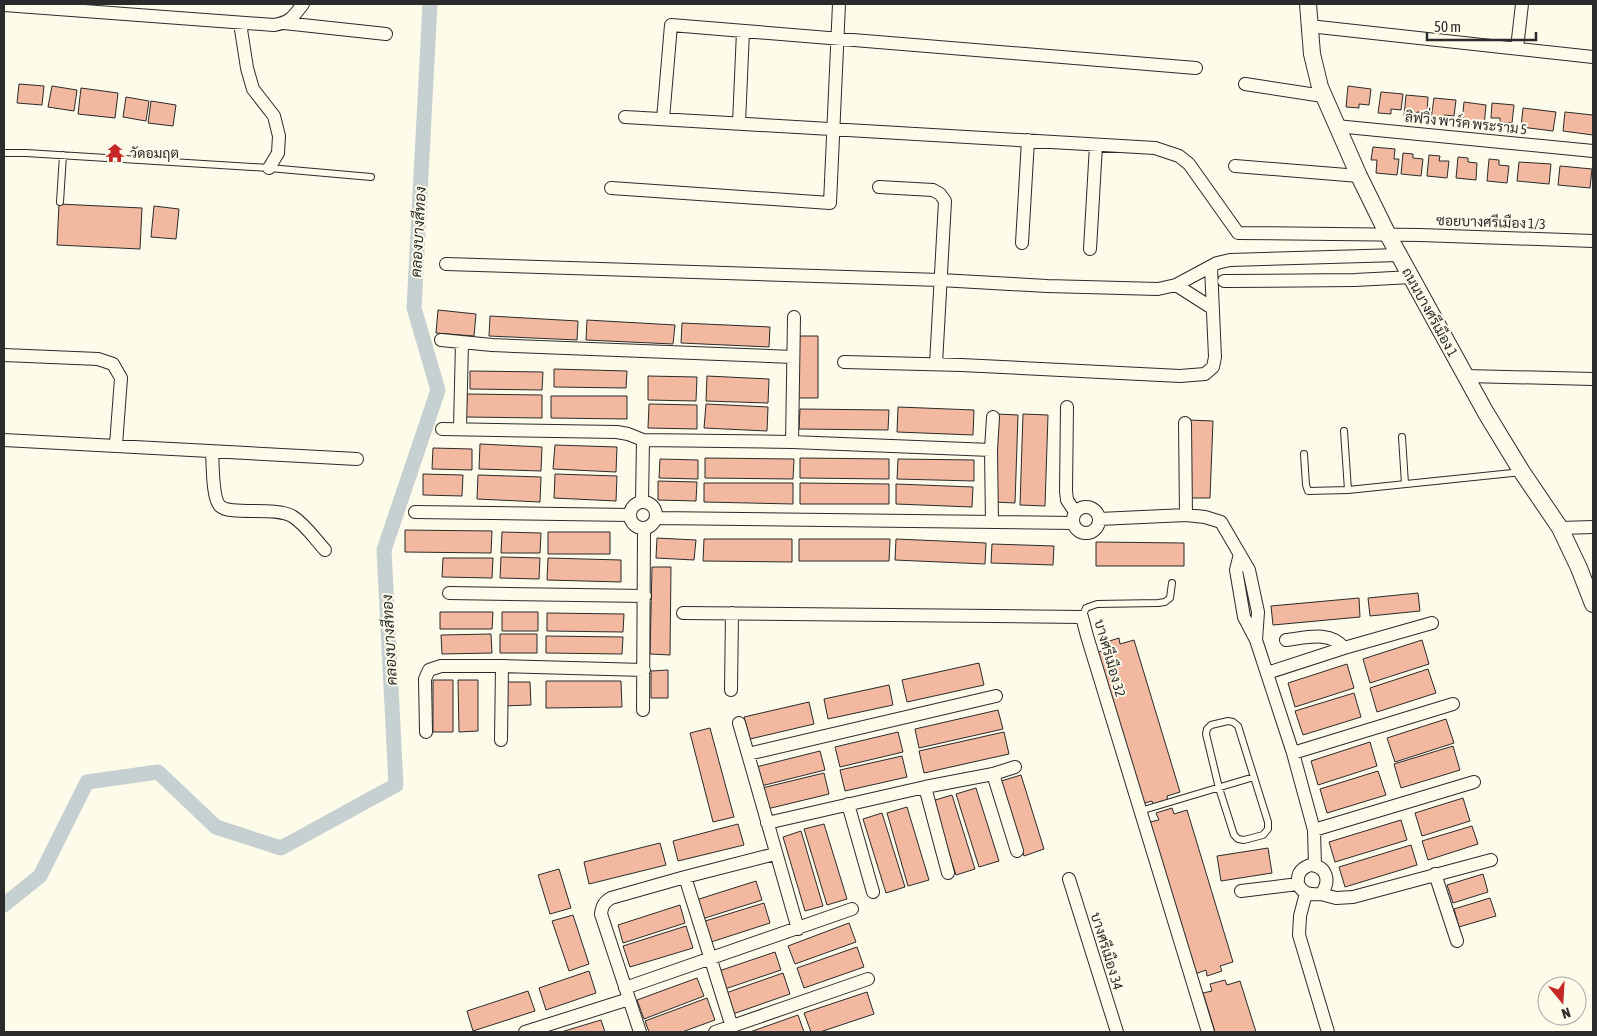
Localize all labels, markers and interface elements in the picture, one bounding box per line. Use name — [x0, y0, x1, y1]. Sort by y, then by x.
scale bar — [1427, 10, 1536, 42]
text: 50 m — [1434, 18, 1461, 35]
street label: ลิฟวิ่ง พาร์ค พระราม 5 — [1404, 105, 1528, 137]
temple icon: วัดอมฤต — [104, 142, 126, 164]
place label: วัดอมฤต — [130, 145, 179, 162]
water label: คลองบางสีทอง — [406, 186, 429, 278]
street label: ซอยบางศรีเมือง 1/3 — [1436, 211, 1546, 232]
street label: ถนนบางศรีเมือง 1 — [1399, 264, 1462, 359]
water label: คลองบางสีทอง — [377, 594, 400, 686]
street label: บางศรีเมือง 32 — [1091, 617, 1130, 699]
street label: บางศรีเมือง 34 — [1088, 910, 1127, 992]
north arrow — [1537, 976, 1587, 1026]
text: N — [1560, 1004, 1572, 1022]

